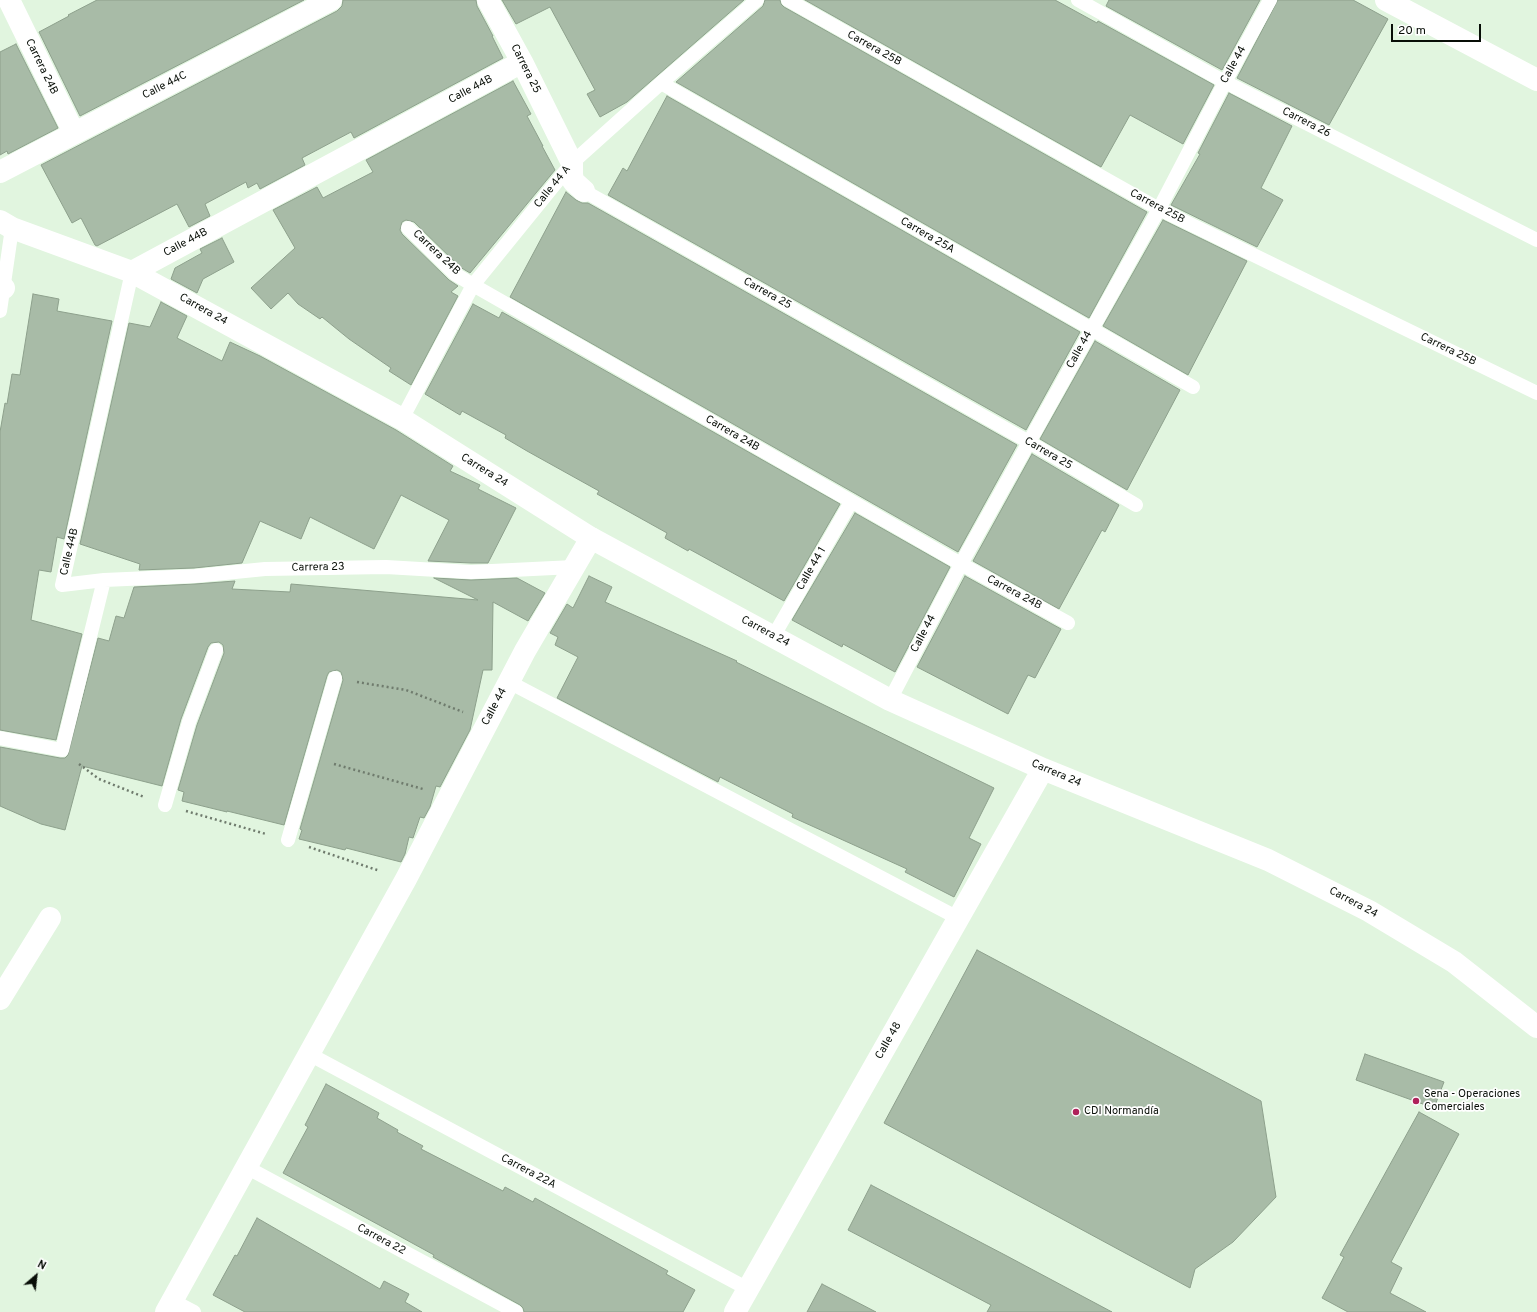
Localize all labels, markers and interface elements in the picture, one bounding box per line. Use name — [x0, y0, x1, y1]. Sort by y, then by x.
scale bar — [1393, 16, 1483, 42]
text: 20 m — [1398, 23, 1426, 39]
street label: Carrera 25B — [844, 29, 904, 69]
street label: Carrera 24B — [22, 37, 60, 97]
street label: Carrera 25 — [507, 42, 543, 96]
street label: Calle 44 — [1218, 44, 1250, 86]
street label: Calle 44C — [141, 69, 189, 103]
street label: Calle 44B — [447, 73, 495, 107]
street label: Carrera 26 — [1279, 105, 1333, 141]
street label: Calle 44 A — [532, 163, 574, 211]
street label: Carrera 25B — [1127, 187, 1187, 227]
street label: Carrera 25A — [897, 215, 957, 257]
street label: Calle 44B — [162, 226, 210, 260]
street label: Carrera 24B — [409, 228, 463, 278]
street label: Carrera 25 — [740, 275, 794, 313]
street label: Carrera 24 — [177, 291, 229, 329]
street label: Calle 44 — [1064, 329, 1096, 371]
street label: Carrera 25B — [1418, 331, 1478, 369]
street label: Carrera 24B — [703, 413, 761, 455]
street label: Carrera 25 — [1022, 435, 1074, 473]
street label: Carrera 24 — [458, 451, 510, 491]
street label: Calle 44B — [58, 527, 82, 577]
street label: Calle 44 1 — [794, 545, 830, 593]
street label: Carrera 23 — [291, 561, 345, 575]
street label: Carrera 24B — [984, 573, 1044, 613]
street label: Calle 44 — [909, 613, 939, 655]
street label: Carrera 24 — [738, 614, 792, 650]
street label: Calle 44 — [480, 686, 510, 728]
street label: Carrera 24 — [1029, 758, 1083, 790]
street label: Carrera 24 — [1326, 885, 1380, 921]
street label: Calle 48 — [873, 1020, 905, 1062]
place label: Sena - Operaciones Comerciales — [1424, 1088, 1520, 1114]
marker: Sena - Operaciones Comerciales — [1411, 1096, 1421, 1106]
place label: CDI Normandía — [1084, 1105, 1159, 1119]
marker: CDI Normandía — [1071, 1107, 1081, 1117]
street label: Carrera 22A — [498, 1152, 558, 1192]
street label: Carrera 22 — [354, 1222, 408, 1258]
north arrow — [16, 1256, 56, 1296]
text: N — [35, 1257, 48, 1273]

